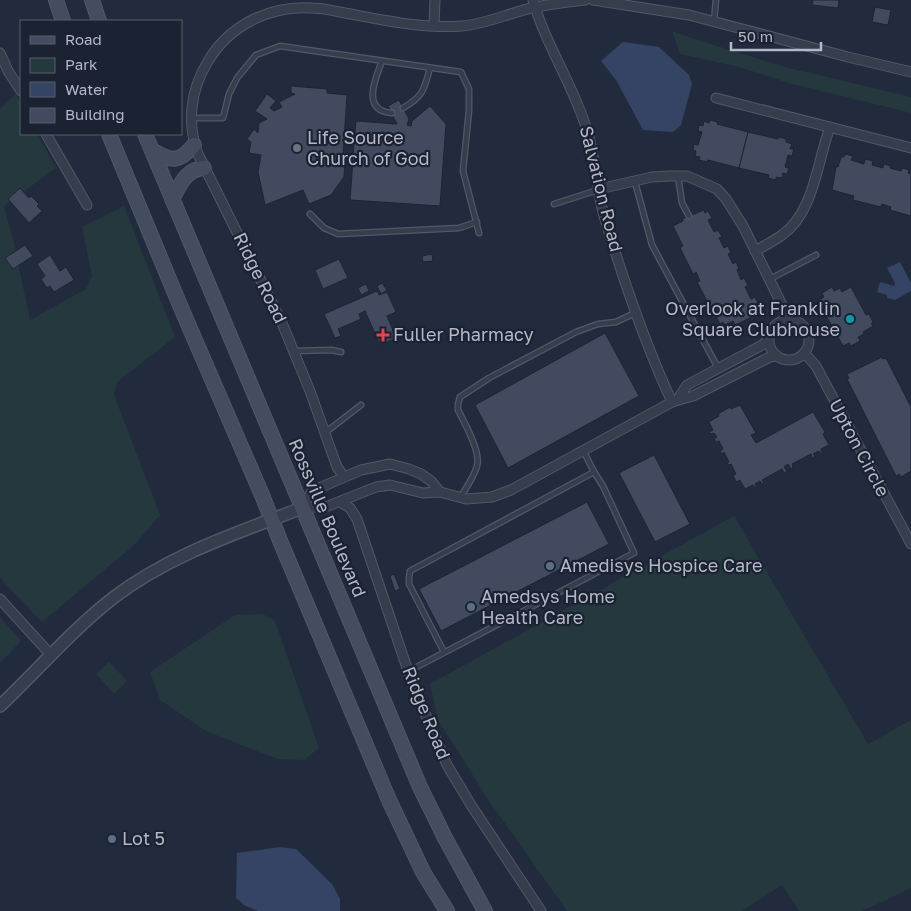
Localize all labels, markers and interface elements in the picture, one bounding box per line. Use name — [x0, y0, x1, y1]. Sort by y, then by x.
legend — [20, 20, 182, 135]
scale bar — [731, 20, 821, 52]
text: 50 m — [738, 27, 773, 45]
text: Road — [65, 30, 102, 48]
text: Park — [65, 55, 98, 73]
text: Water — [65, 80, 108, 98]
text: Building — [65, 105, 125, 123]
street label: Salvation Road — [576, 123, 628, 254]
place label: Life Source Church of God — [307, 126, 430, 169]
marker: Life Source Church of God — [291, 142, 303, 154]
street label: Ridge Road — [229, 229, 292, 327]
place label: Overlook at Franklin Square Clubhouse — [665, 297, 840, 340]
marker: Overlook at Franklin Square Clubhouse — [844, 313, 856, 325]
place label: Fuller Pharmacy — [393, 323, 534, 345]
marker: Fuller Pharmacy — [377, 329, 389, 341]
street label: Upton Circle — [825, 395, 895, 500]
street label: Rossville Boulevard — [285, 435, 371, 600]
place label: Amedisys Hospice Care — [560, 554, 762, 576]
marker: Amedisys Hospice Care — [544, 560, 556, 572]
place label: Amedsys Home Health Care — [481, 585, 615, 628]
marker: Amedsys Home Health Care — [465, 601, 477, 613]
street label: Ridge Road — [398, 663, 456, 762]
place label: Lot 5 — [122, 827, 165, 849]
marker: Lot 5 — [106, 833, 118, 845]

